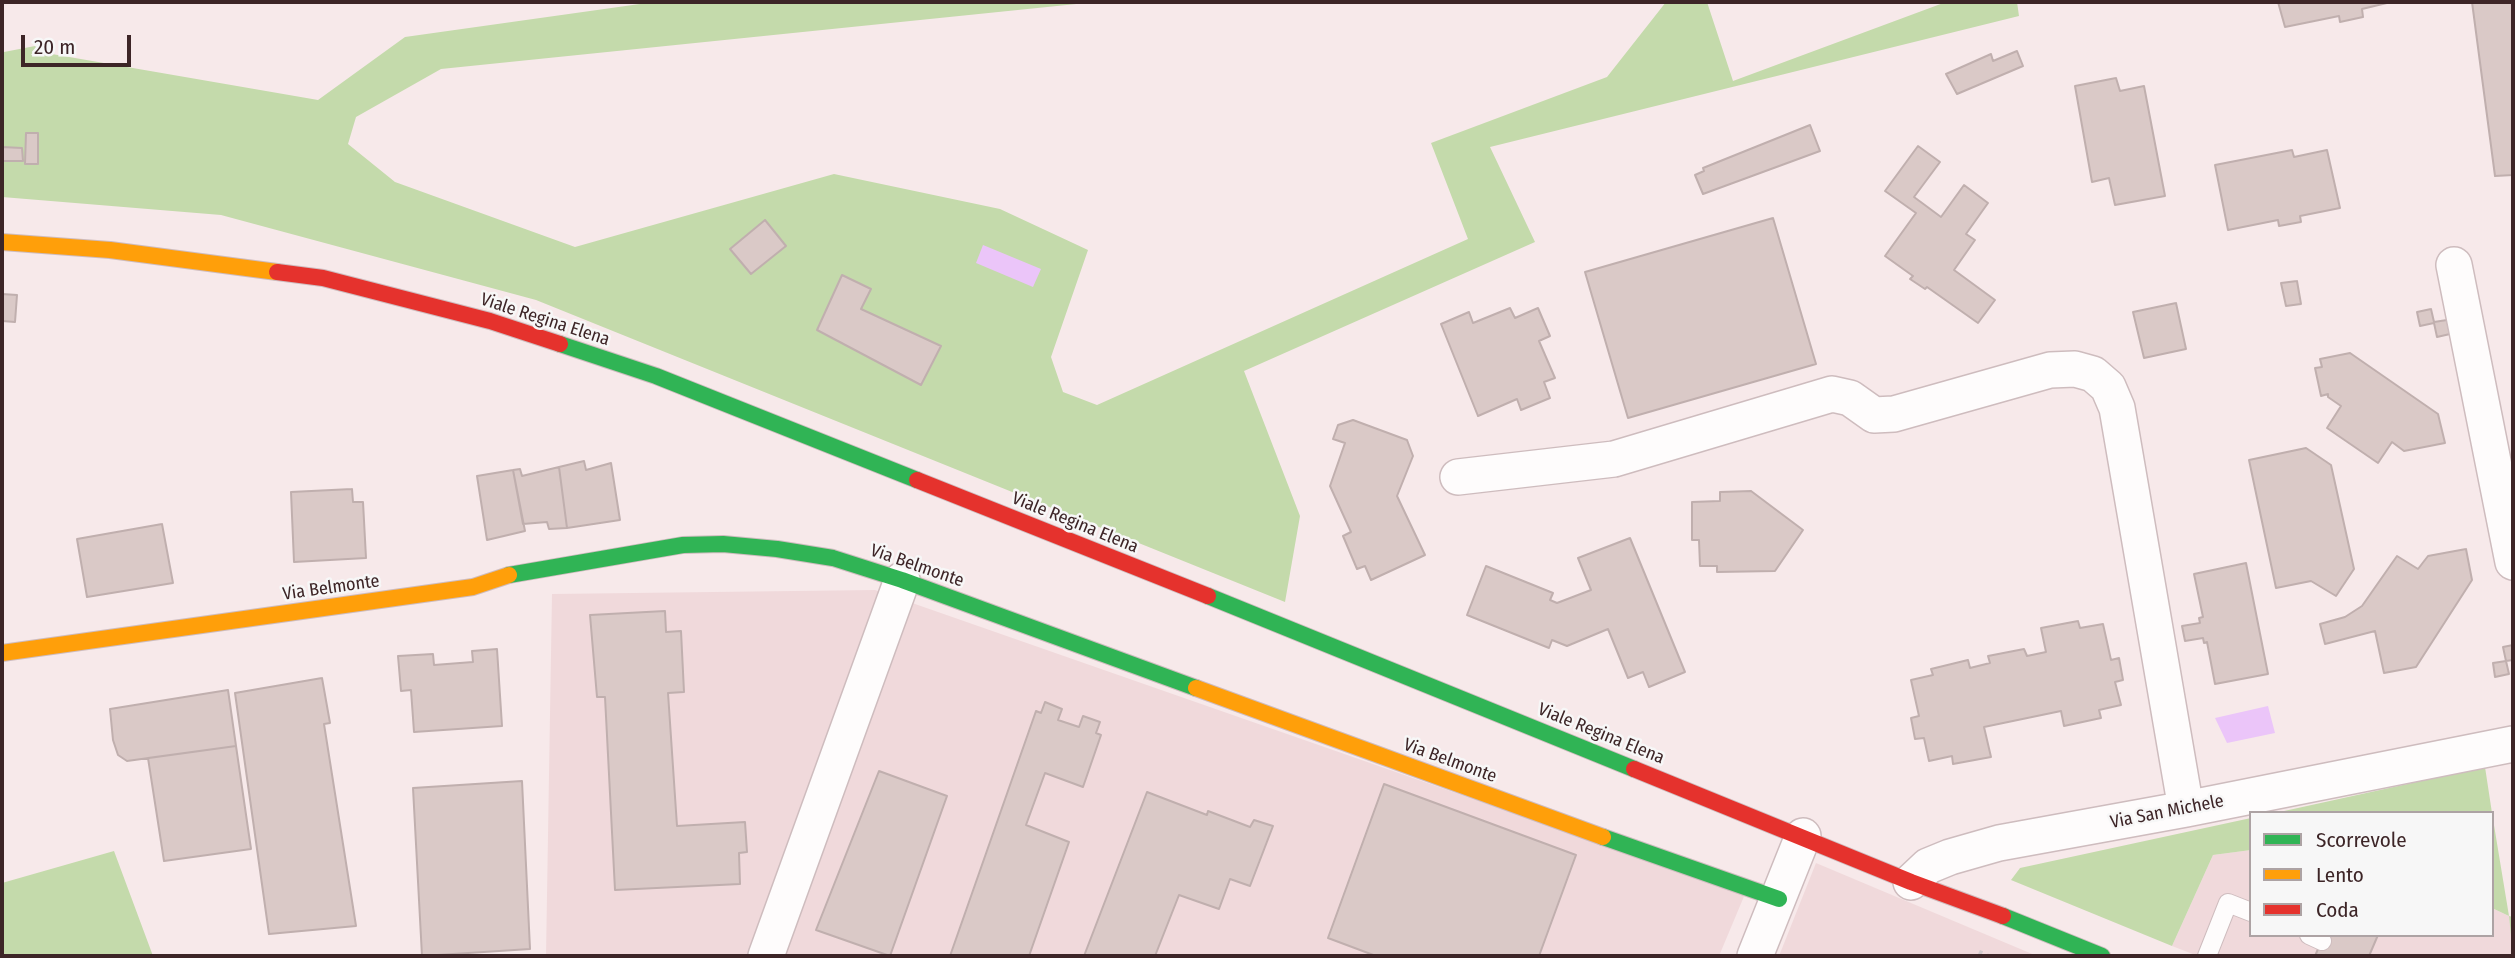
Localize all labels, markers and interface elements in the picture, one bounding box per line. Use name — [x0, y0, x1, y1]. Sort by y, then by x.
scale bar — [24, 21, 135, 65]
text: 20 m — [34, 34, 75, 60]
street label: Viale Regina Elena — [478, 289, 612, 351]
street label: Viale Regina Elena — [1009, 488, 1141, 558]
street label: Via Belmonte — [867, 540, 967, 592]
street label: Via Belmonte — [281, 571, 381, 605]
street label: Viale Regina Elena — [1535, 699, 1667, 769]
street label: Via Belmonte — [1400, 734, 1500, 788]
street label: Via San Michele — [2108, 790, 2226, 834]
legend — [2249, 811, 2494, 937]
text: Scorrevole — [2316, 827, 2407, 853]
text: Lento — [2316, 862, 2364, 888]
text: Coda — [2316, 897, 2359, 923]

